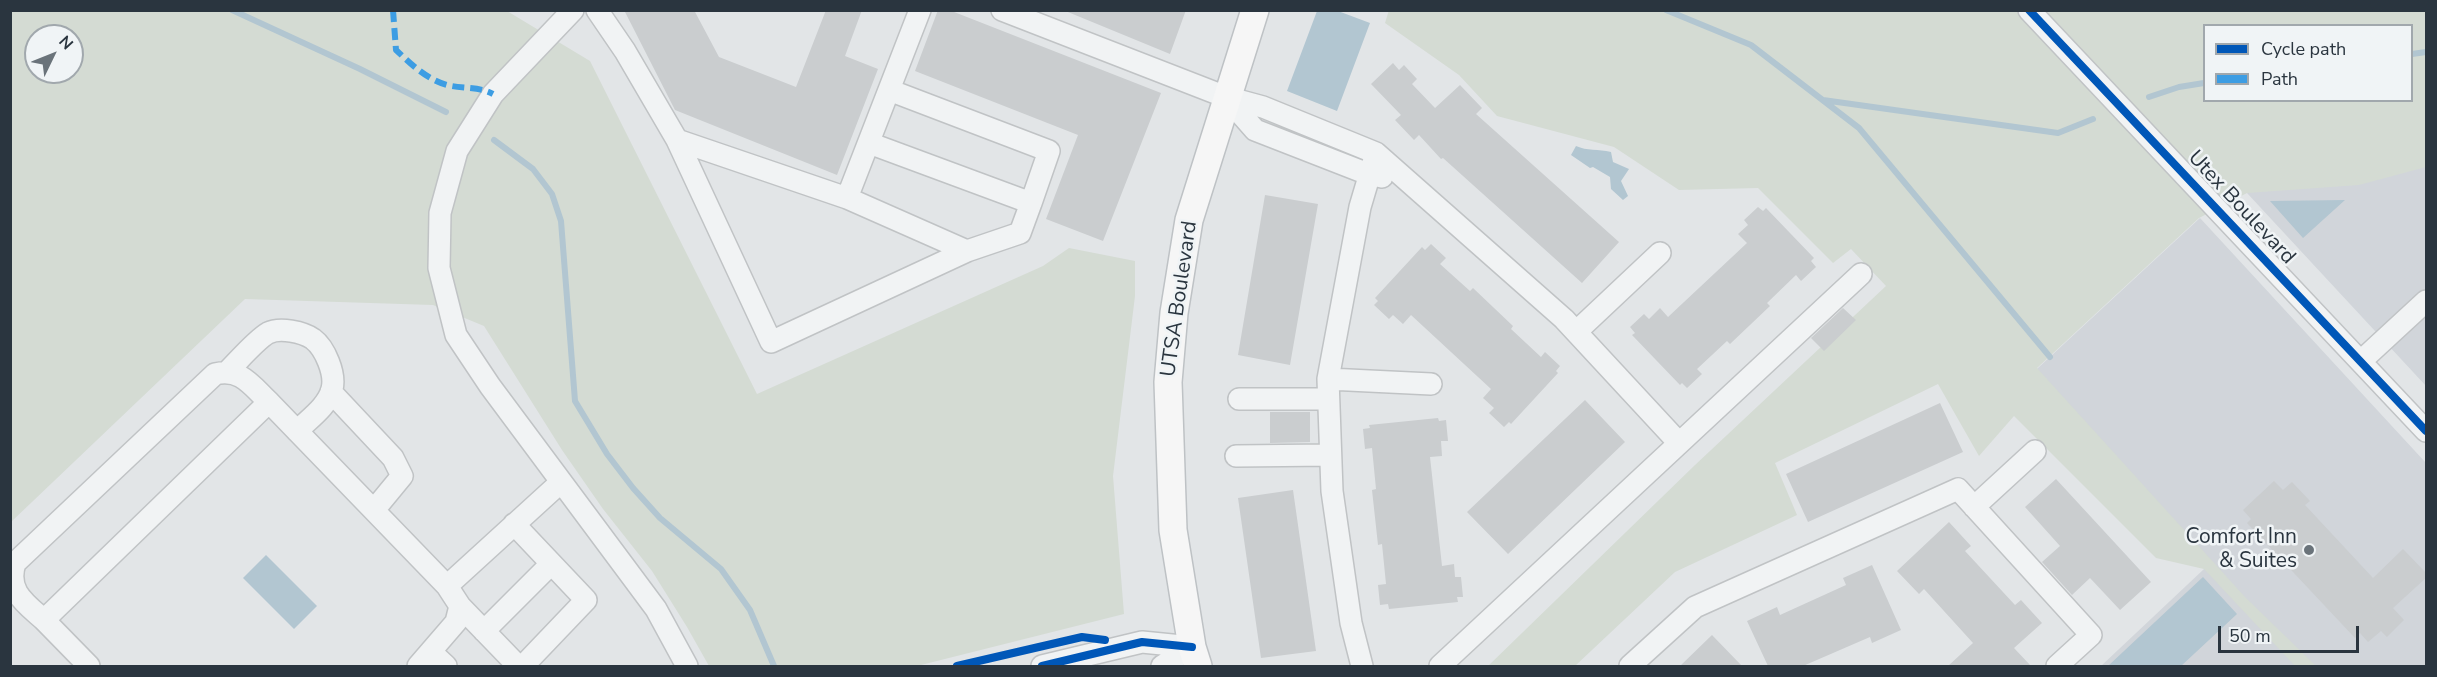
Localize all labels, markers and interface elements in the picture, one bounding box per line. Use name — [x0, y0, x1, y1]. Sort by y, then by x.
north arrow — [24, 24, 84, 84]
legend — [2203, 24, 2413, 102]
text: N — [54, 31, 78, 55]
text: Cycle path — [2261, 37, 2346, 61]
text: Path — [2261, 67, 2298, 91]
street label: Utex Boulevard — [2182, 146, 2300, 270]
street label: UTSA Boulevard — [1157, 219, 1203, 379]
place label: Comfort Inn & Suites — [2186, 525, 2297, 575]
marker: Comfort Inn & Suites — [2302, 543, 2316, 557]
scale bar — [2221, 614, 2362, 652]
text: 50 m — [2229, 624, 2271, 648]

